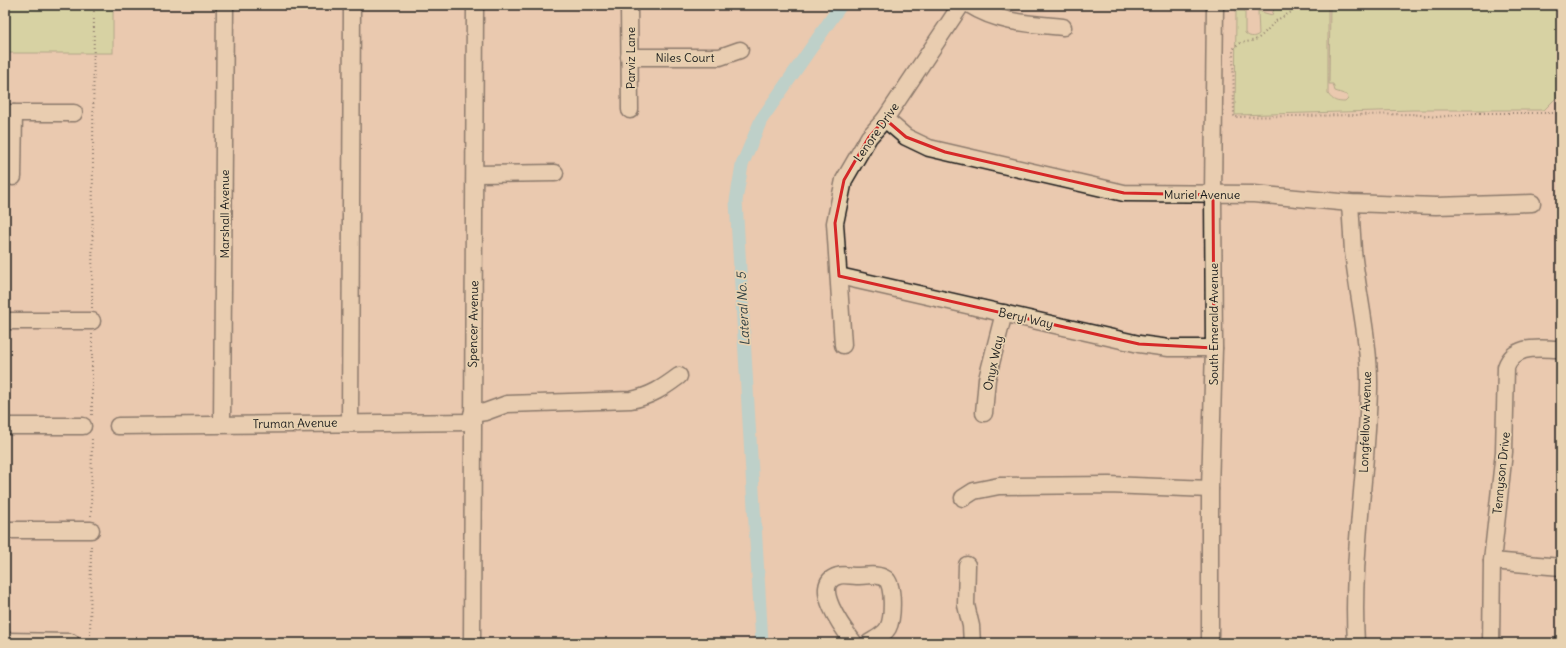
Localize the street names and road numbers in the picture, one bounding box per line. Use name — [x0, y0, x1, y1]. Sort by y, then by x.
street label: Parviz Lane — [623, 27, 638, 89]
street label: Niles Court — [656, 50, 714, 65]
street label: Lenore Drive — [850, 100, 902, 164]
street label: Marshall Avenue — [217, 169, 232, 259]
street label: Muriel Avenue — [1164, 187, 1240, 202]
street label: South Emerald Avenue — [1206, 263, 1221, 385]
street label: Spencer Avenue — [465, 280, 481, 368]
street label: Beryl Way — [997, 304, 1055, 332]
street label: Onyx Way — [980, 334, 1006, 392]
street label: Longfellow Avenue — [1356, 371, 1374, 473]
street label: Truman Avenue — [252, 415, 338, 431]
street label: Tennyson Drive — [1489, 431, 1513, 515]

